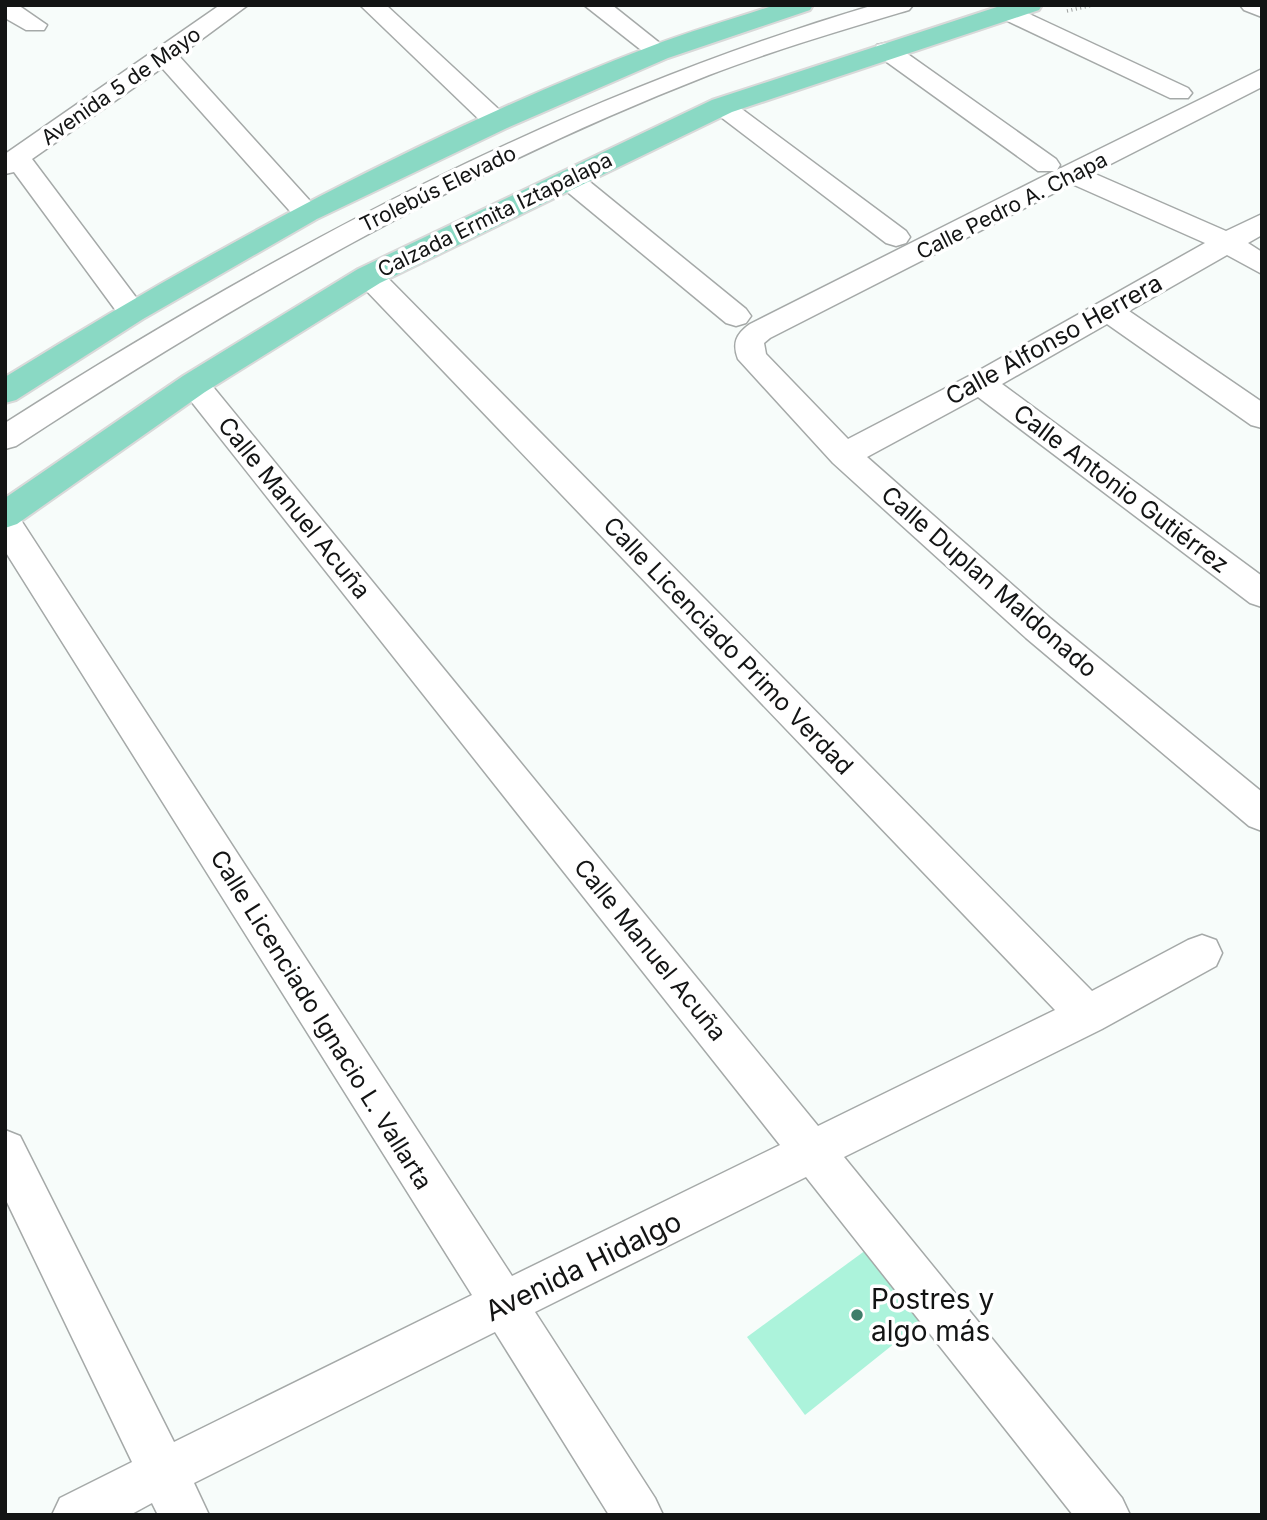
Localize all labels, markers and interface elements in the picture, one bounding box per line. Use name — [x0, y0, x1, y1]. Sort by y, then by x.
street label: Avenida 5 de Mayo — [36, 21, 205, 150]
street label: Trolebús Elevado — [356, 140, 520, 237]
street label: Calzada Ermita Iztapalapa — [373, 147, 616, 282]
street label: Calle Pedro A. Chapa — [912, 147, 1111, 265]
street label: Calle Alfonso Herrera — [941, 268, 1167, 411]
street label: Calle Antonio Gutiérrez — [1008, 398, 1235, 579]
street label: Calle Manuel Acuña — [212, 411, 377, 604]
street label: Calle Duplan Maldonado — [875, 480, 1103, 683]
street label: Calle Licenciado Primo Verdad — [597, 511, 859, 781]
street label: Calle Licenciado Ignacio L. Vallarta — [204, 845, 438, 1195]
street label: Calle Manuel Acuña — [568, 853, 733, 1046]
street label: Avenida Hidalgo — [479, 1204, 687, 1328]
place label: Postres y algo más — [871, 1282, 994, 1348]
marker: Postres y algo más — [849, 1307, 865, 1323]

